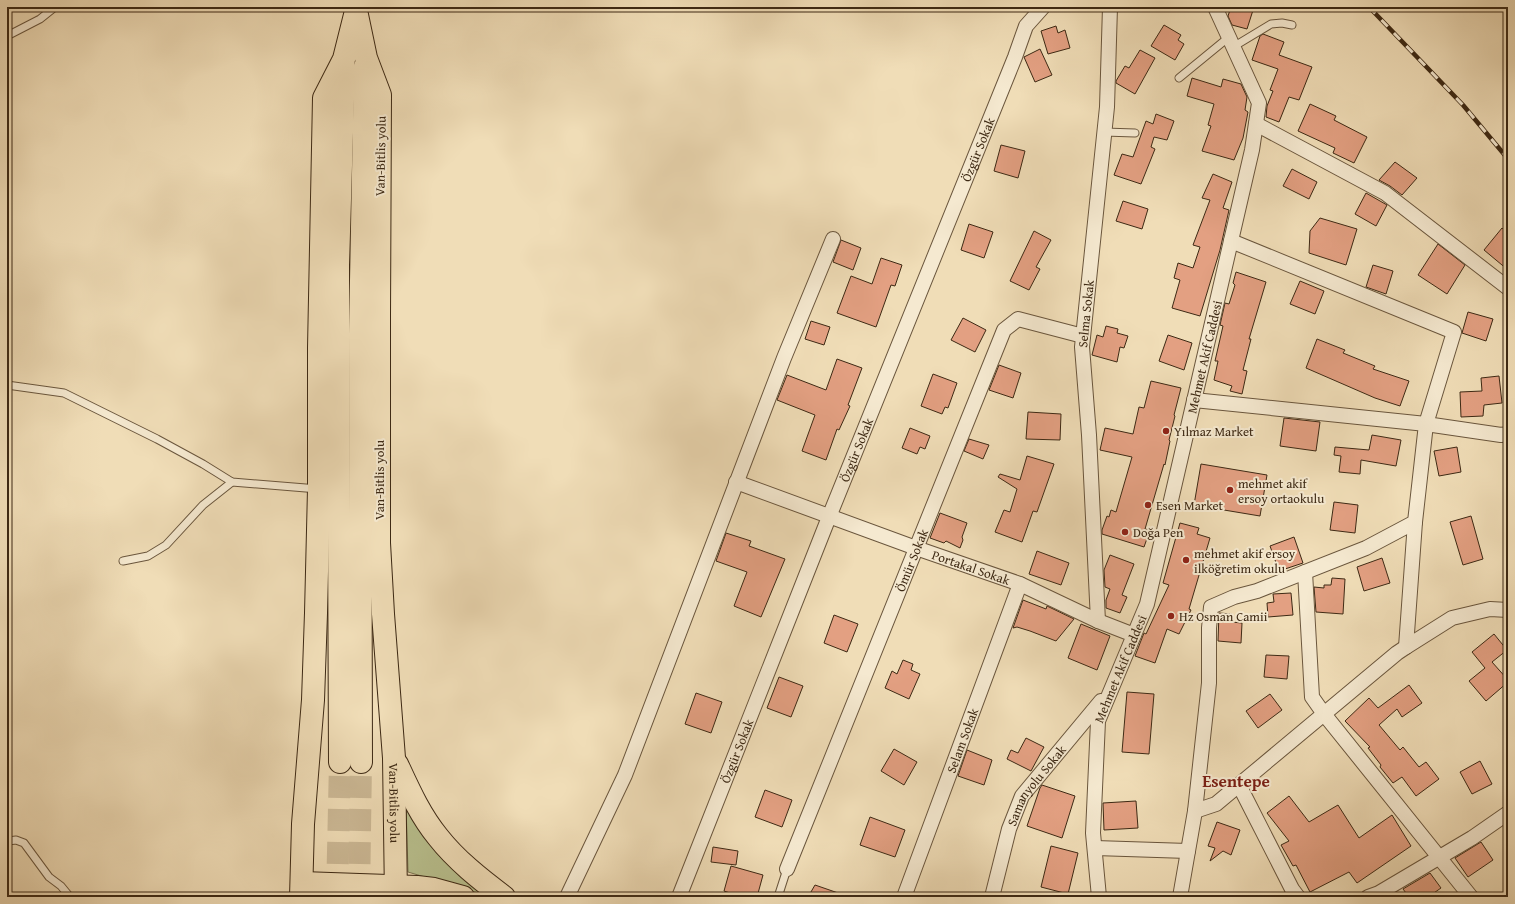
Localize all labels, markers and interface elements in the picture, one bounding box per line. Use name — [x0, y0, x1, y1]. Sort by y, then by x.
street label: Özgür Sokak — [957, 114, 1000, 185]
street label: Van-Bitlis yolu — [370, 116, 391, 196]
street label: Selma Sokak — [1073, 278, 1099, 349]
street label: Mehmet Akif Caddesi — [1182, 298, 1227, 415]
street label: Özgür Sokak — [835, 415, 878, 485]
place label: Yılmaz Market — [1174, 422, 1254, 441]
marker: Yılmaz Market — [1161, 426, 1171, 436]
street label: Van-Bitlis yolu — [370, 440, 389, 520]
place label: mehmet akif ersoy ortaokulu — [1238, 474, 1324, 508]
marker: mehmet akif ersoy ortaokulu — [1225, 485, 1235, 495]
place label: Esen Market — [1156, 496, 1224, 515]
marker: Esen Market — [1143, 500, 1153, 510]
place label: Doğa Pen — [1133, 523, 1184, 542]
street label: Ömür Sokak — [891, 526, 933, 595]
marker: Doğa Pen — [1120, 527, 1130, 537]
place label: mehmet akif ersoy ilköğretim okulu — [1194, 544, 1296, 578]
street label: Portakal Sokak — [929, 545, 1013, 590]
marker: mehmet akif ersoy ilköğretim okulu — [1181, 555, 1191, 565]
place label: Hz Osman Camii — [1179, 607, 1268, 626]
marker: Hz Osman Camii — [1166, 611, 1176, 621]
street label: Mehmet Akif Caddesi — [1089, 612, 1152, 726]
street label: Selam Sokak — [942, 705, 983, 776]
street label: Özgür Sokak — [716, 716, 759, 786]
street label: Samanyolu Sokak — [1002, 741, 1071, 829]
street label: Van-Bitlis yolu — [384, 763, 404, 843]
district label: Esentepe — [1202, 768, 1270, 793]

